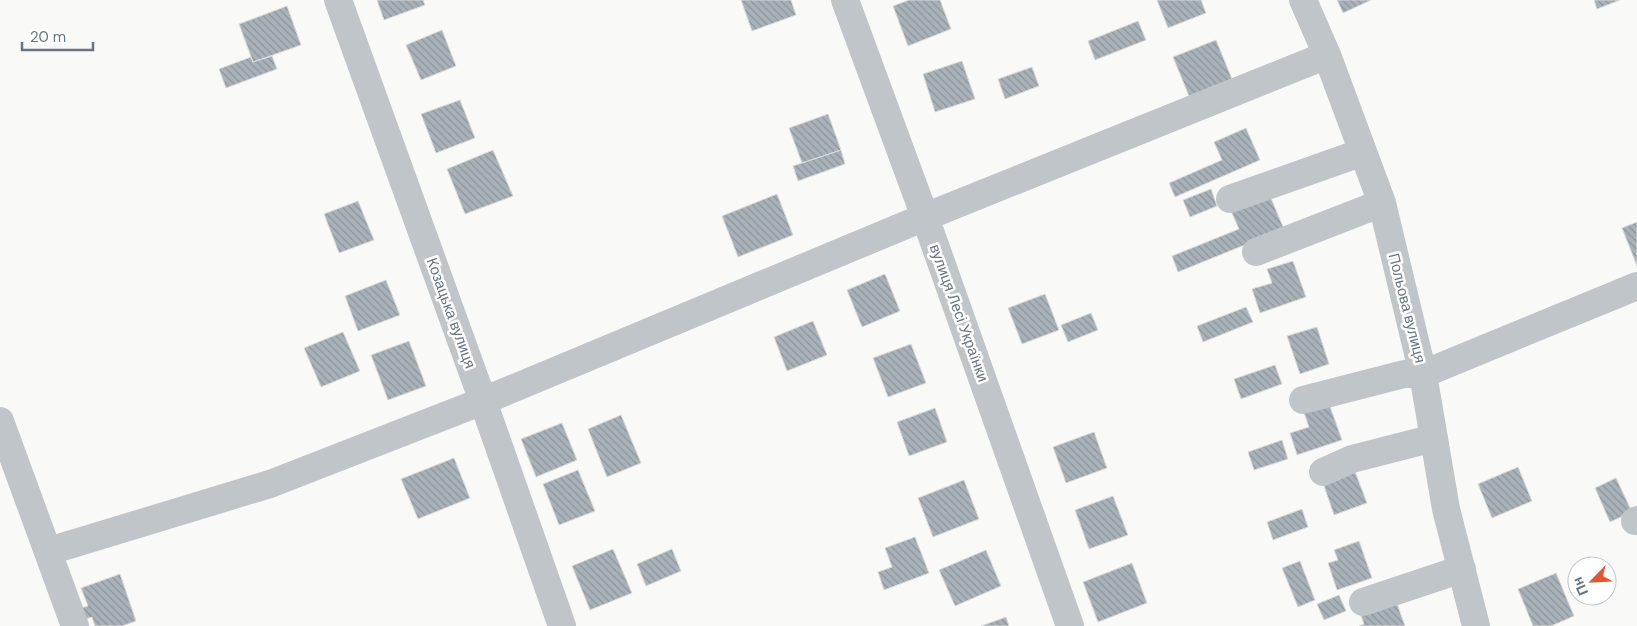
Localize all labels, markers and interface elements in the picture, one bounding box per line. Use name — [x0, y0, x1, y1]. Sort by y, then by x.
scale bar — [22, 20, 94, 52]
text: 20 m — [30, 27, 66, 47]
street label: вулиця Лесі Українки — [925, 241, 993, 385]
street label: Польова вулиця — [1384, 251, 1430, 365]
street label: Козацька вулиця — [422, 255, 480, 371]
north arrow — [1567, 556, 1617, 606]
text: Пн — [1568, 574, 1592, 598]

